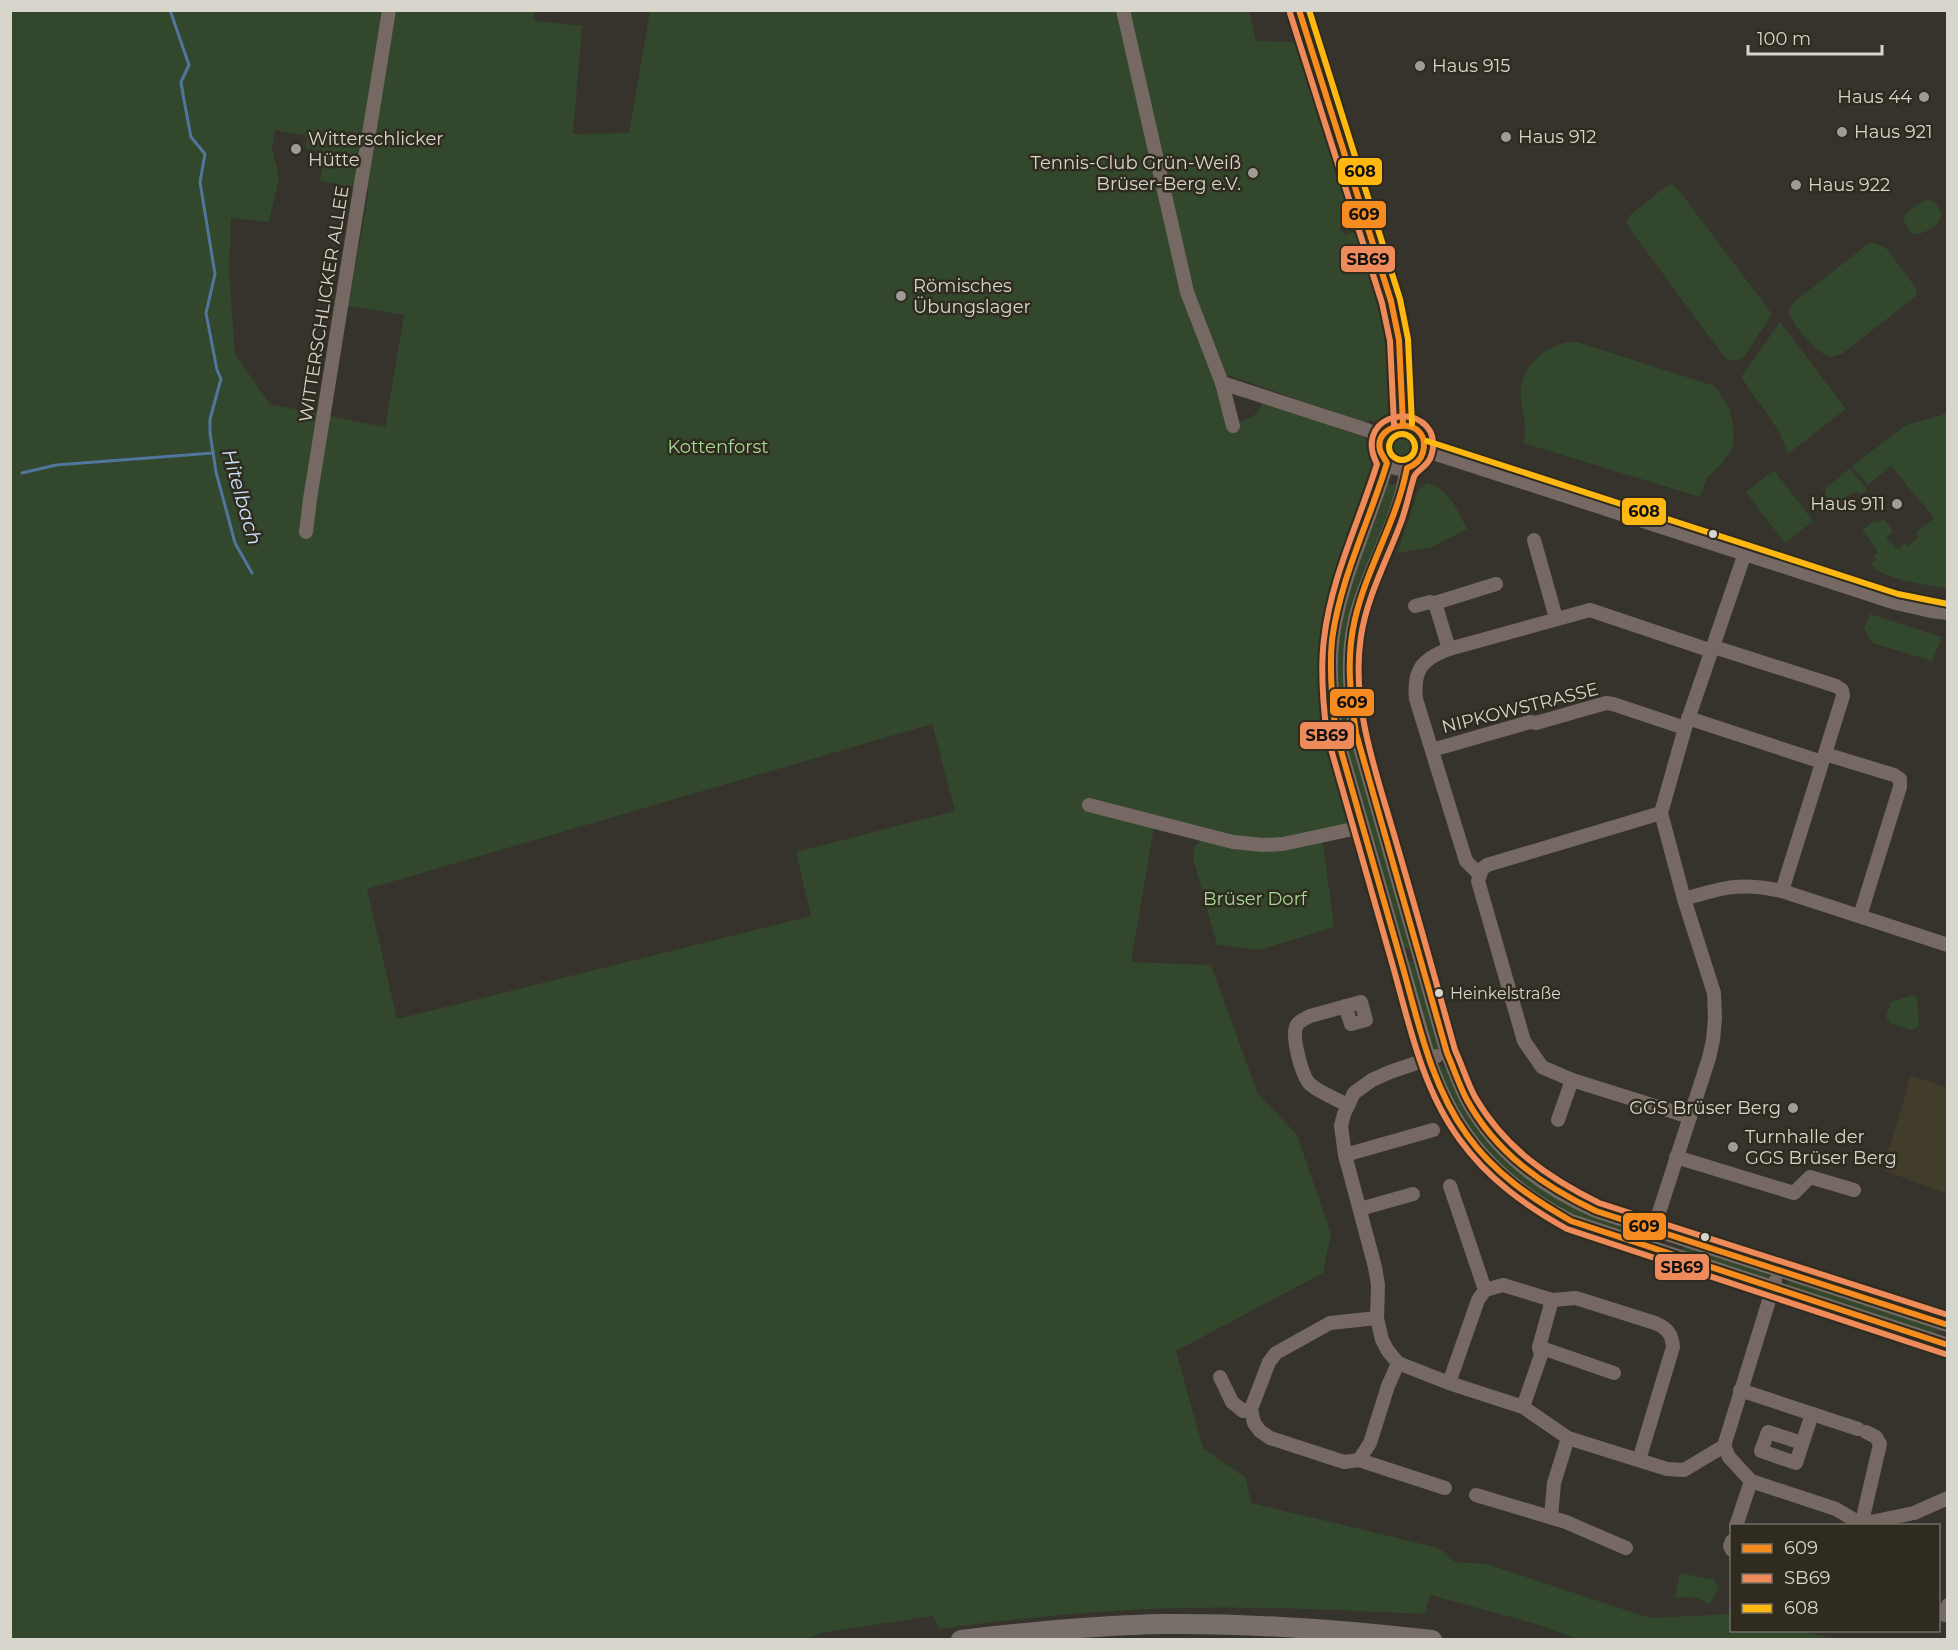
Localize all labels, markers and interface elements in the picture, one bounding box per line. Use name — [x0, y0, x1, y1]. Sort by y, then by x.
scale bar — [1748, 18, 1882, 56]
text: 100 m — [1757, 28, 1811, 50]
place label: Haus 915 — [1432, 55, 1511, 77]
marker: Haus 915 — [1413, 59, 1427, 73]
place label: Haus 44 — [1837, 86, 1912, 108]
marker: Haus 44 — [1917, 90, 1931, 104]
place label: Haus 921 — [1854, 121, 1933, 143]
marker: Haus 921 — [1835, 125, 1849, 139]
place label: Haus 912 — [1518, 126, 1597, 148]
place label: Witterschlicker Hütte — [308, 128, 444, 171]
marker: Haus 912 — [1499, 130, 1513, 144]
marker: Witterschlicker Hütte — [289, 142, 303, 156]
place label: Tennis-Club Grün-Weiß Brüser-Berg e.V. — [1031, 152, 1241, 195]
line badge: 608 — [1337, 157, 1383, 186]
text: 608 — [1344, 162, 1376, 181]
marker: Tennis-Club Grün-Weiß Brüser-Berg e.V. — [1246, 166, 1260, 180]
place label: Haus 922 — [1808, 174, 1890, 196]
marker: Haus 922 — [1789, 178, 1803, 192]
street label: WITTERSCHLICKER ALLEE — [294, 184, 354, 424]
line badge: 609 — [1341, 200, 1387, 229]
text: 609 — [1348, 205, 1380, 224]
line badge: SB69 — [1340, 245, 1396, 273]
text: SB69 — [1347, 250, 1389, 269]
place label: Römisches Übungslager — [913, 275, 1031, 318]
marker: Römisches Übungslager — [894, 289, 908, 303]
park label: Kottenforst — [667, 436, 769, 458]
water label: Hitelbach — [217, 446, 267, 548]
place label: Haus 911 — [1810, 493, 1885, 515]
line badge: 608 — [1621, 497, 1667, 526]
marker: Haus 911 — [1890, 497, 1904, 511]
text: 608 — [1628, 502, 1660, 521]
unlabelled marker — [1707, 528, 1719, 540]
street label: NIPKOWSTRASSE — [1439, 678, 1601, 738]
line badge: 609 — [1329, 688, 1375, 717]
text: 609 — [1336, 693, 1368, 712]
line badge: SB69 — [1299, 721, 1355, 750]
text: SB69 — [1306, 726, 1348, 745]
park label: Brüser Dorf — [1203, 888, 1308, 910]
place label: Heinkelstraße — [1450, 984, 1561, 1003]
marker: Heinkelstraße — [1433, 987, 1445, 999]
place label: GGS Brüser Berg — [1629, 1097, 1781, 1119]
marker: GGS Brüser Berg — [1786, 1101, 1800, 1115]
place label: Turnhalle der GGS Brüser Berg — [1745, 1126, 1897, 1169]
marker: Turnhalle der GGS Brüser Berg — [1726, 1140, 1740, 1154]
line badge: 609 — [1622, 1212, 1667, 1241]
text: 609 — [1628, 1217, 1660, 1236]
unlabelled marker — [1699, 1231, 1711, 1243]
line badge: SB69 — [1654, 1253, 1710, 1281]
text: SB69 — [1661, 1258, 1703, 1277]
legend — [1730, 1524, 1940, 1632]
text: 609 — [1784, 1537, 1818, 1559]
text: SB69 — [1784, 1567, 1831, 1589]
text: 608 — [1784, 1597, 1818, 1619]

